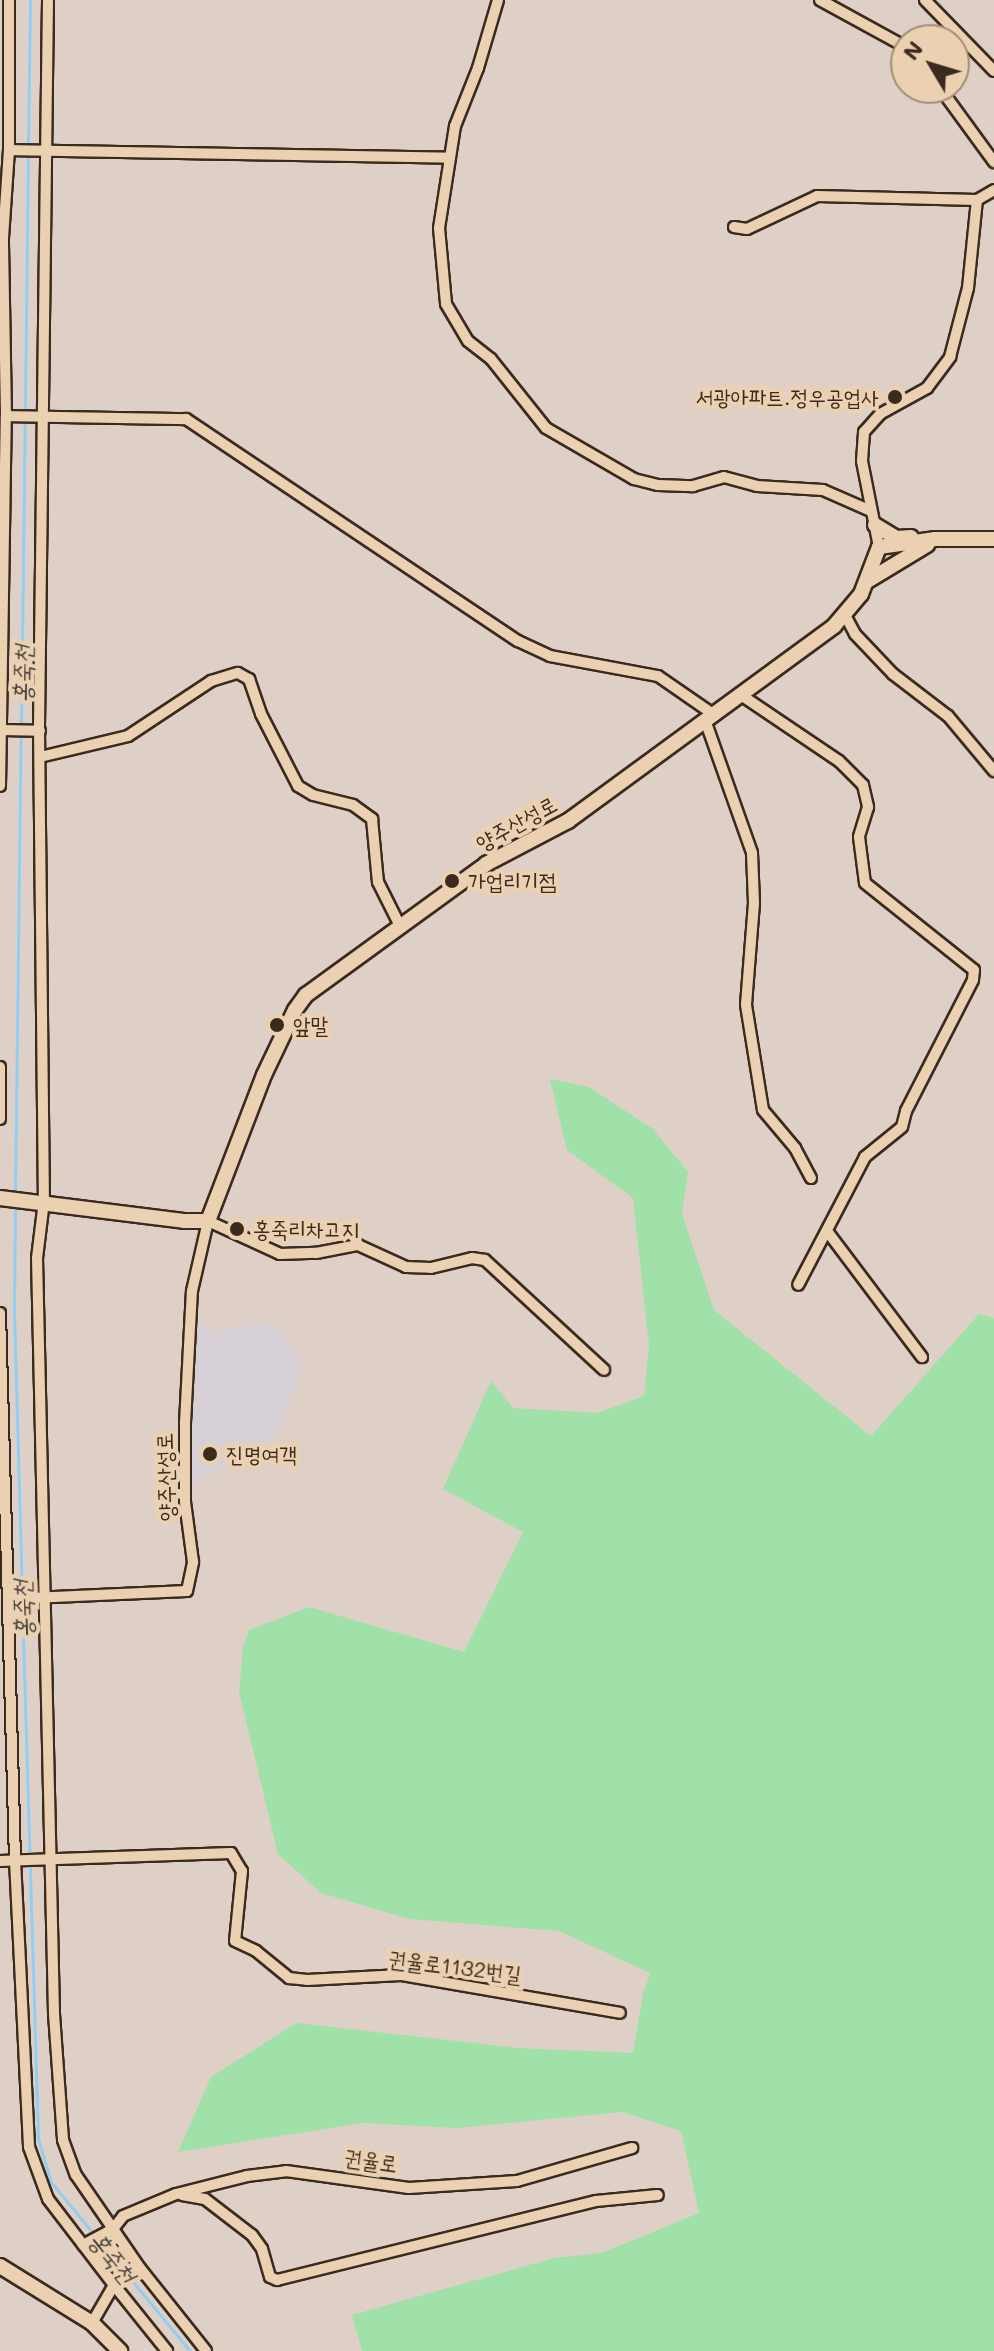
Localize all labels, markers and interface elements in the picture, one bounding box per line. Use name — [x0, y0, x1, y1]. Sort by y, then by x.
north arrow — [890, 24, 970, 104]
text: N — [896, 35, 929, 66]
place label: 서광아파트.정우공업사 — [695, 384, 879, 410]
marker: 서광아파트.정우공업사 — [886, 388, 904, 406]
water label: 홍죽천 — [7, 645, 37, 703]
street label: 양주산성로 — [471, 790, 561, 856]
place label: 가업리기점 — [468, 868, 557, 894]
marker: 가업리기점 — [443, 872, 461, 890]
place label: 앞말 — [293, 1012, 328, 1038]
marker: 앞말 — [268, 1016, 286, 1034]
place label: 홍죽리차고지 — [253, 1216, 359, 1242]
marker: 홍죽리차고지 — [228, 1220, 246, 1238]
street label: 양주산성로 — [150, 1432, 180, 1522]
place label: 진명여객 — [226, 1441, 297, 1467]
marker: 진명여객 — [201, 1445, 219, 1463]
water label: 홍죽천 — [7, 1580, 37, 1638]
street label: 권율로1132번길 — [387, 1945, 523, 1987]
street label: 권율로 — [343, 2143, 399, 2177]
water label: 홍죽천 — [84, 2225, 142, 2289]

